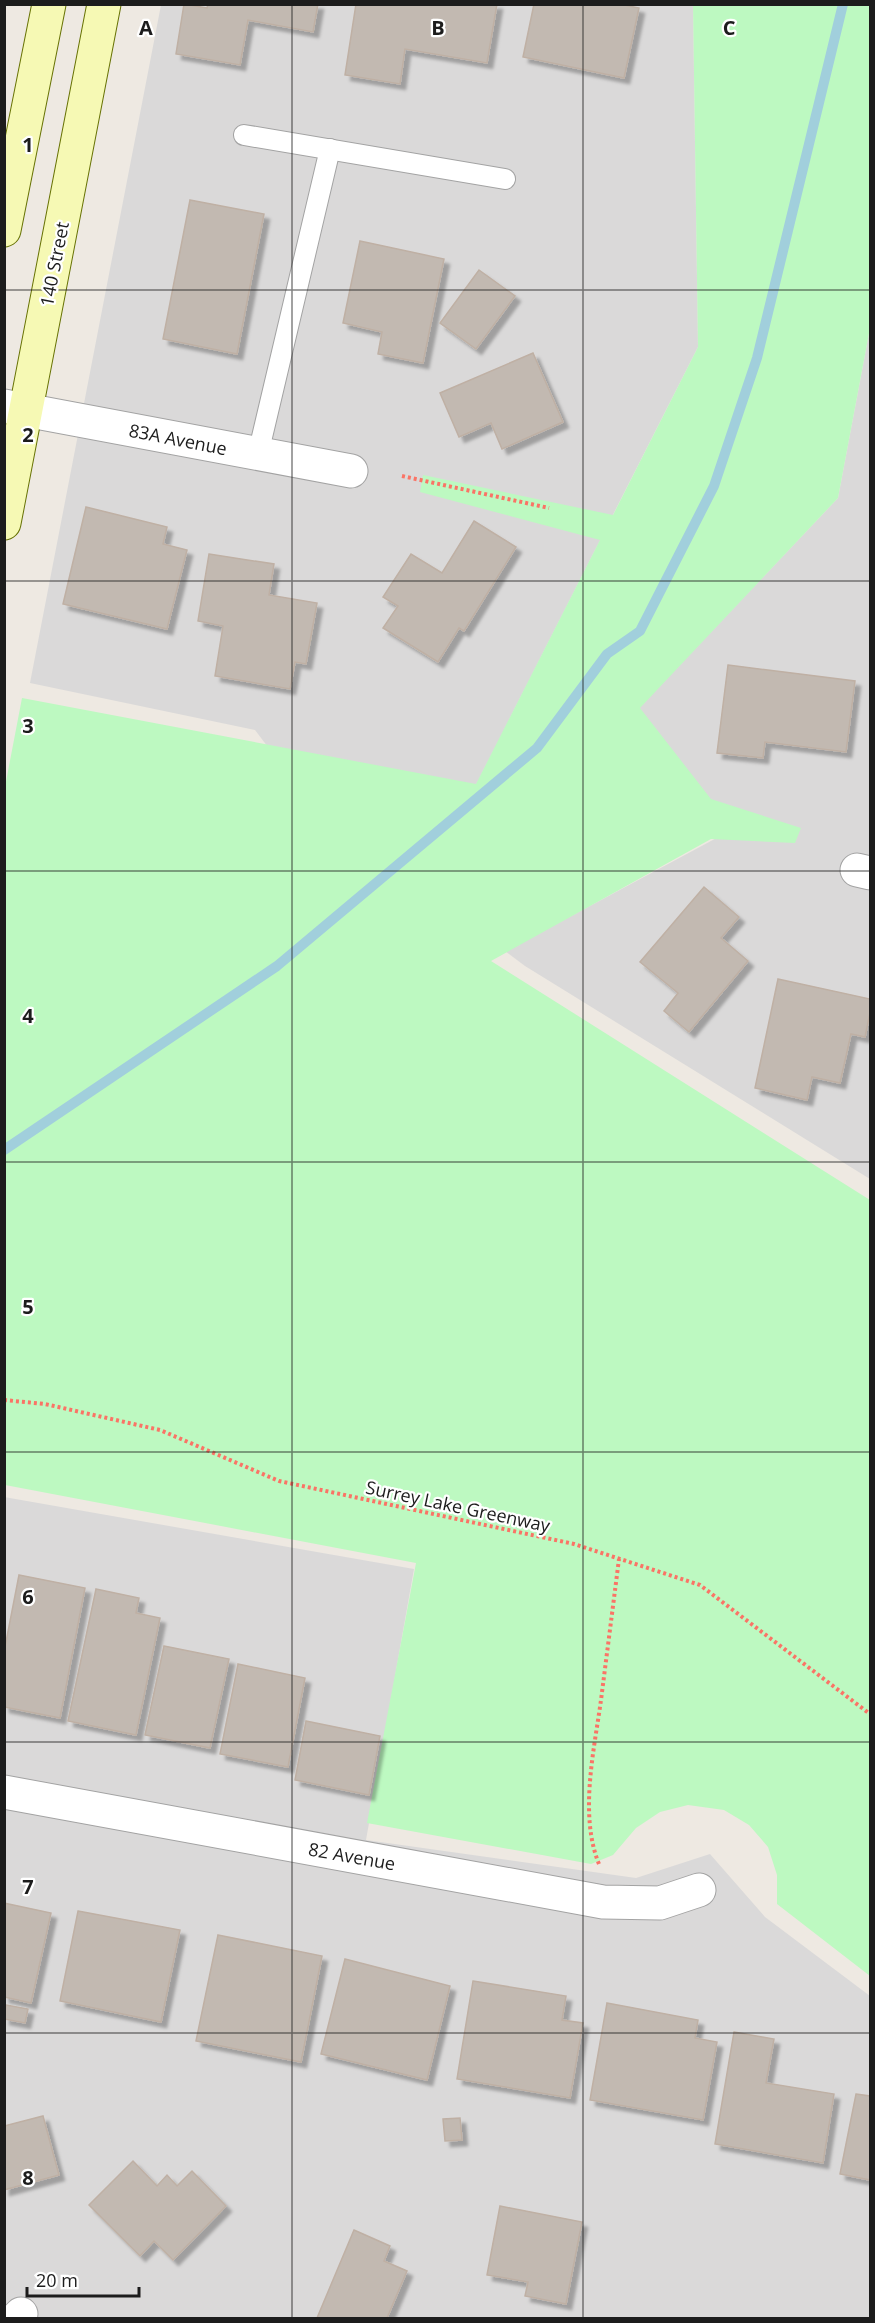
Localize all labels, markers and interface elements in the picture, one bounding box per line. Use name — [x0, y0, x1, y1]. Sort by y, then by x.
text: A — [139, 14, 153, 41]
text: B — [431, 14, 445, 41]
text: C — [723, 14, 736, 41]
text: 1 — [22, 131, 34, 158]
street label: 140 Street — [34, 220, 74, 308]
street label: 83A Avenue — [127, 418, 229, 460]
text: 2 — [22, 421, 34, 448]
text: 3 — [22, 712, 34, 739]
text: 4 — [22, 1002, 34, 1029]
text: 5 — [22, 1293, 34, 1320]
street label: Surrey Lake Greenway — [364, 1475, 553, 1537]
text: 6 — [22, 1583, 34, 1610]
street label: 82 Avenue — [307, 1837, 397, 1875]
text: 7 — [22, 1873, 34, 1900]
text: 8 — [22, 2164, 34, 2191]
scale bar — [27, 2260, 140, 2298]
text: 20 m — [36, 2268, 78, 2292]

